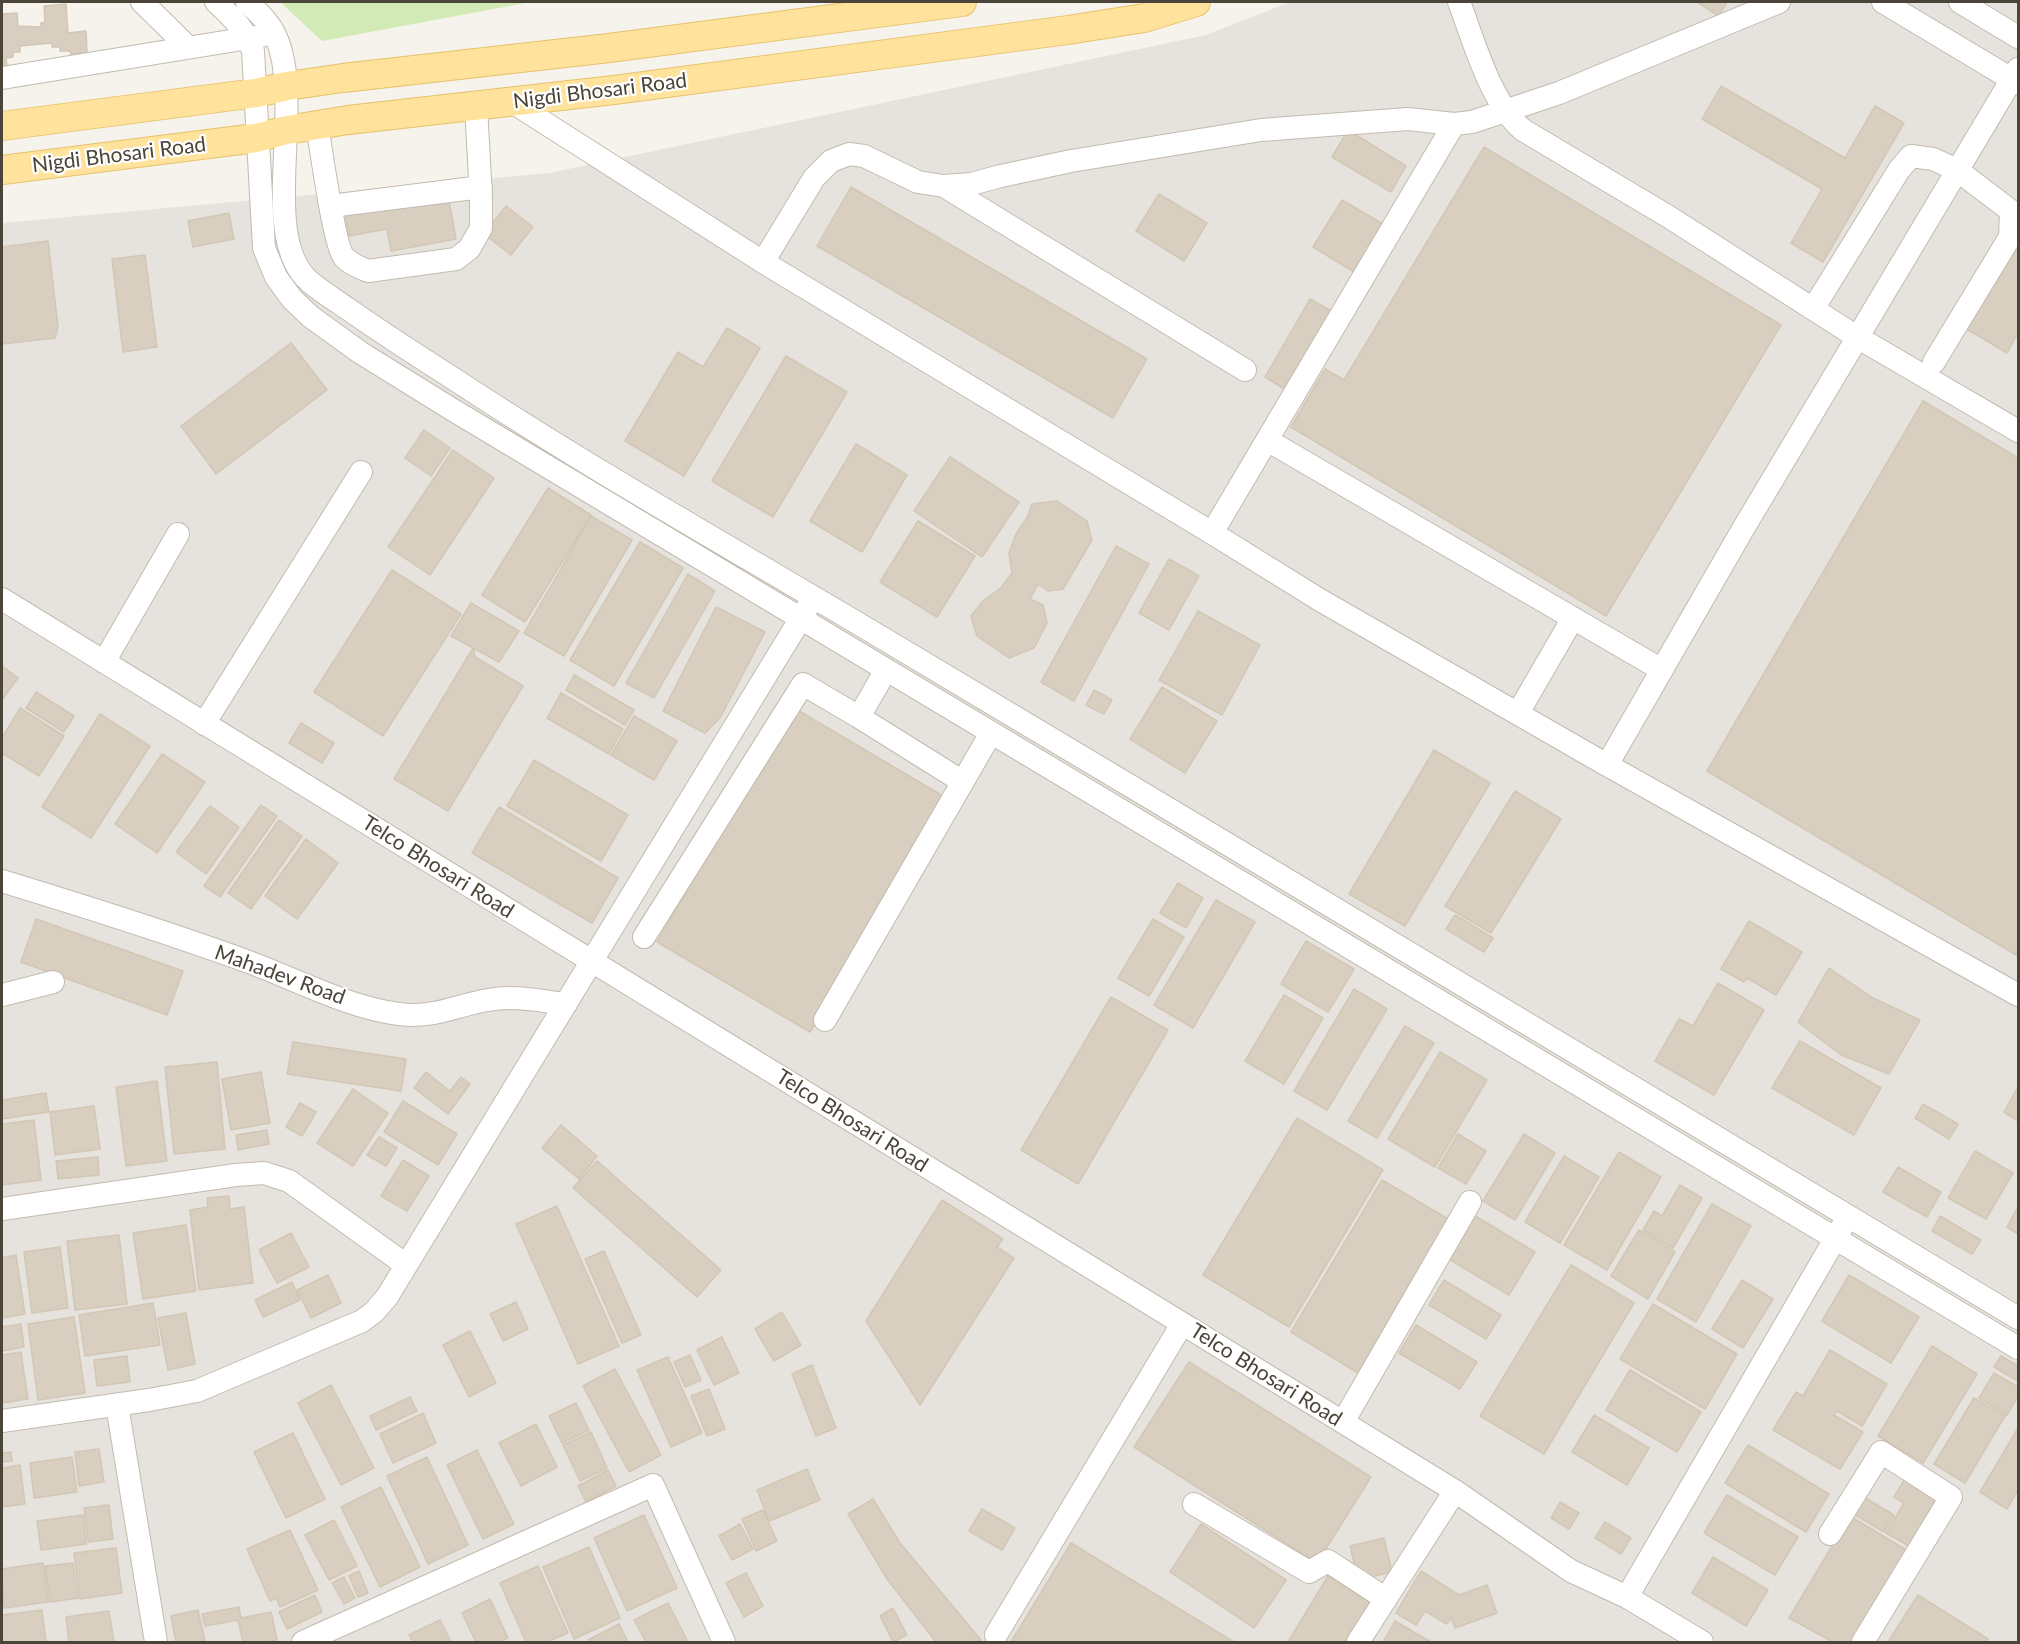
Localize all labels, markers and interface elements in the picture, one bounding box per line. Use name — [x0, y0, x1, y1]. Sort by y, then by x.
street label: Nigdi Bhosari Road — [512, 68, 688, 114]
street label: Nigdi Bhosari Road — [31, 132, 207, 178]
street label: Telco Bhosari Road — [357, 810, 519, 924]
street label: Mahadev Road — [211, 940, 349, 1010]
street label: Telco Bhosari Road — [771, 1064, 933, 1178]
street label: Telco Bhosari Road — [1185, 1318, 1347, 1432]

